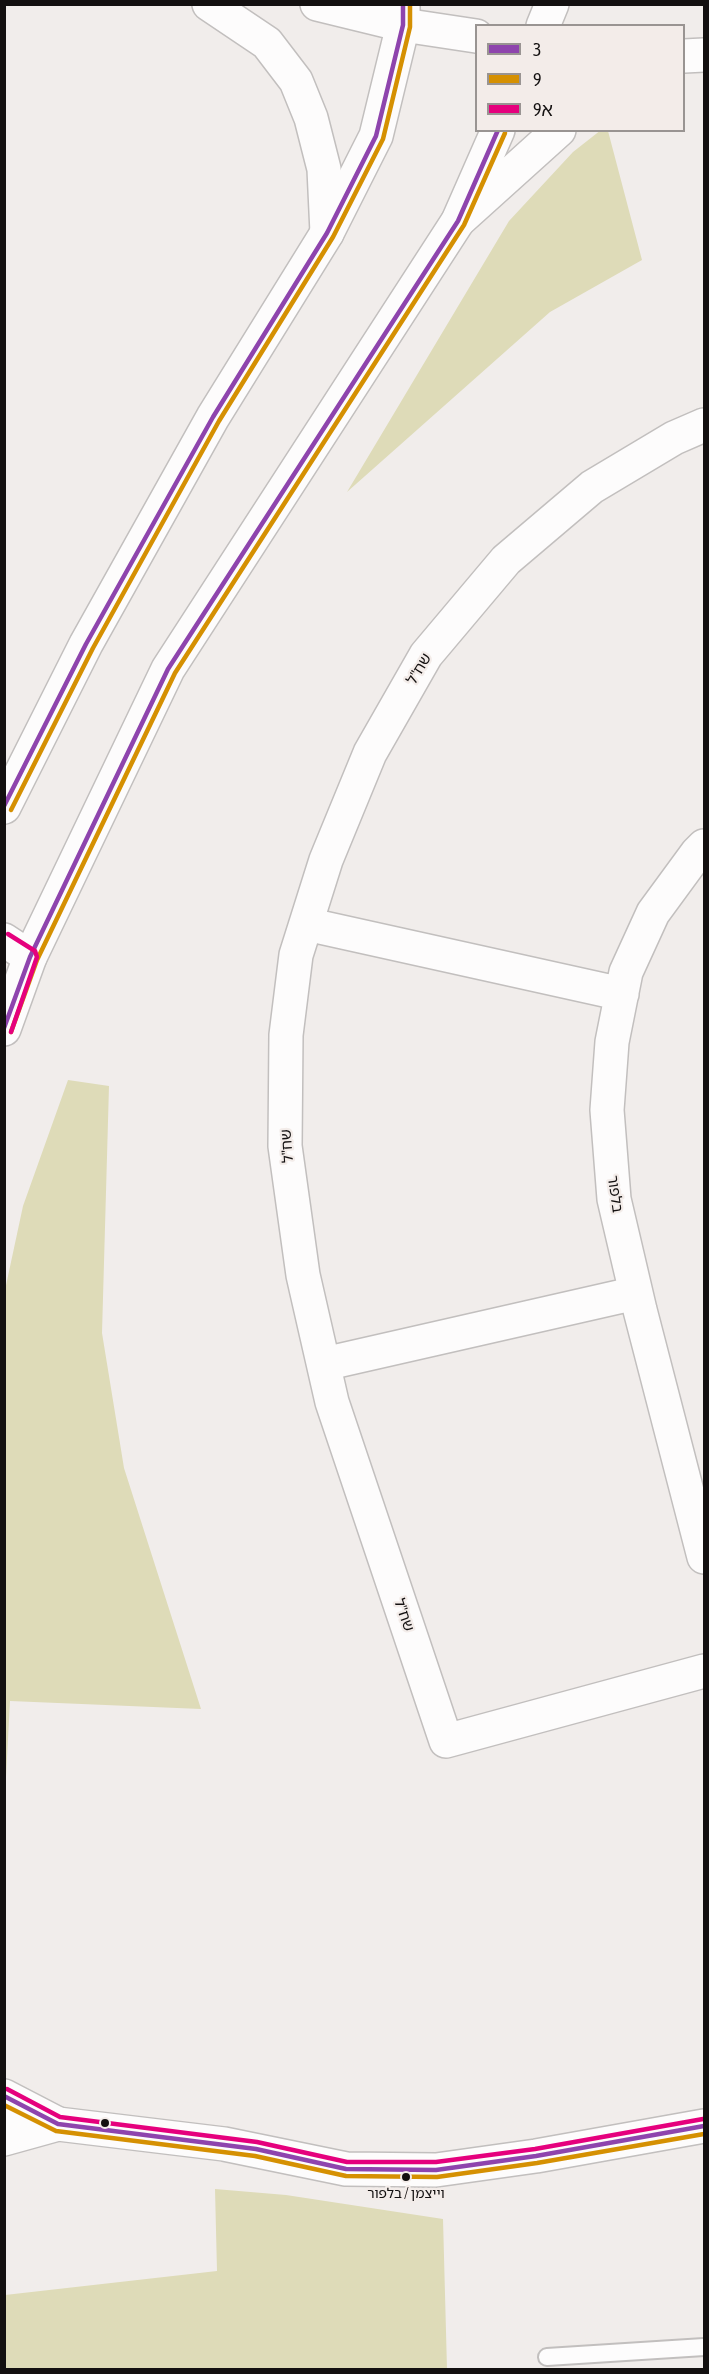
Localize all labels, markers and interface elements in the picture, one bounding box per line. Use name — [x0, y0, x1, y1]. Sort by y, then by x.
legend — [475, 24, 685, 132]
text: 3 — [533, 39, 541, 60]
text: 9 — [533, 69, 541, 90]
text: 9א — [533, 99, 553, 120]
street label: שח"ל — [403, 650, 435, 688]
street label: שח"ל — [277, 1129, 297, 1163]
street label: בלפור — [603, 1174, 627, 1214]
street label: שח"ל — [390, 1596, 418, 1634]
unlabelled marker — [99, 2117, 111, 2129]
marker: וייצמן / בלפור — [400, 2171, 412, 2183]
place label: וייצמן / בלפור — [367, 2186, 445, 2202]

